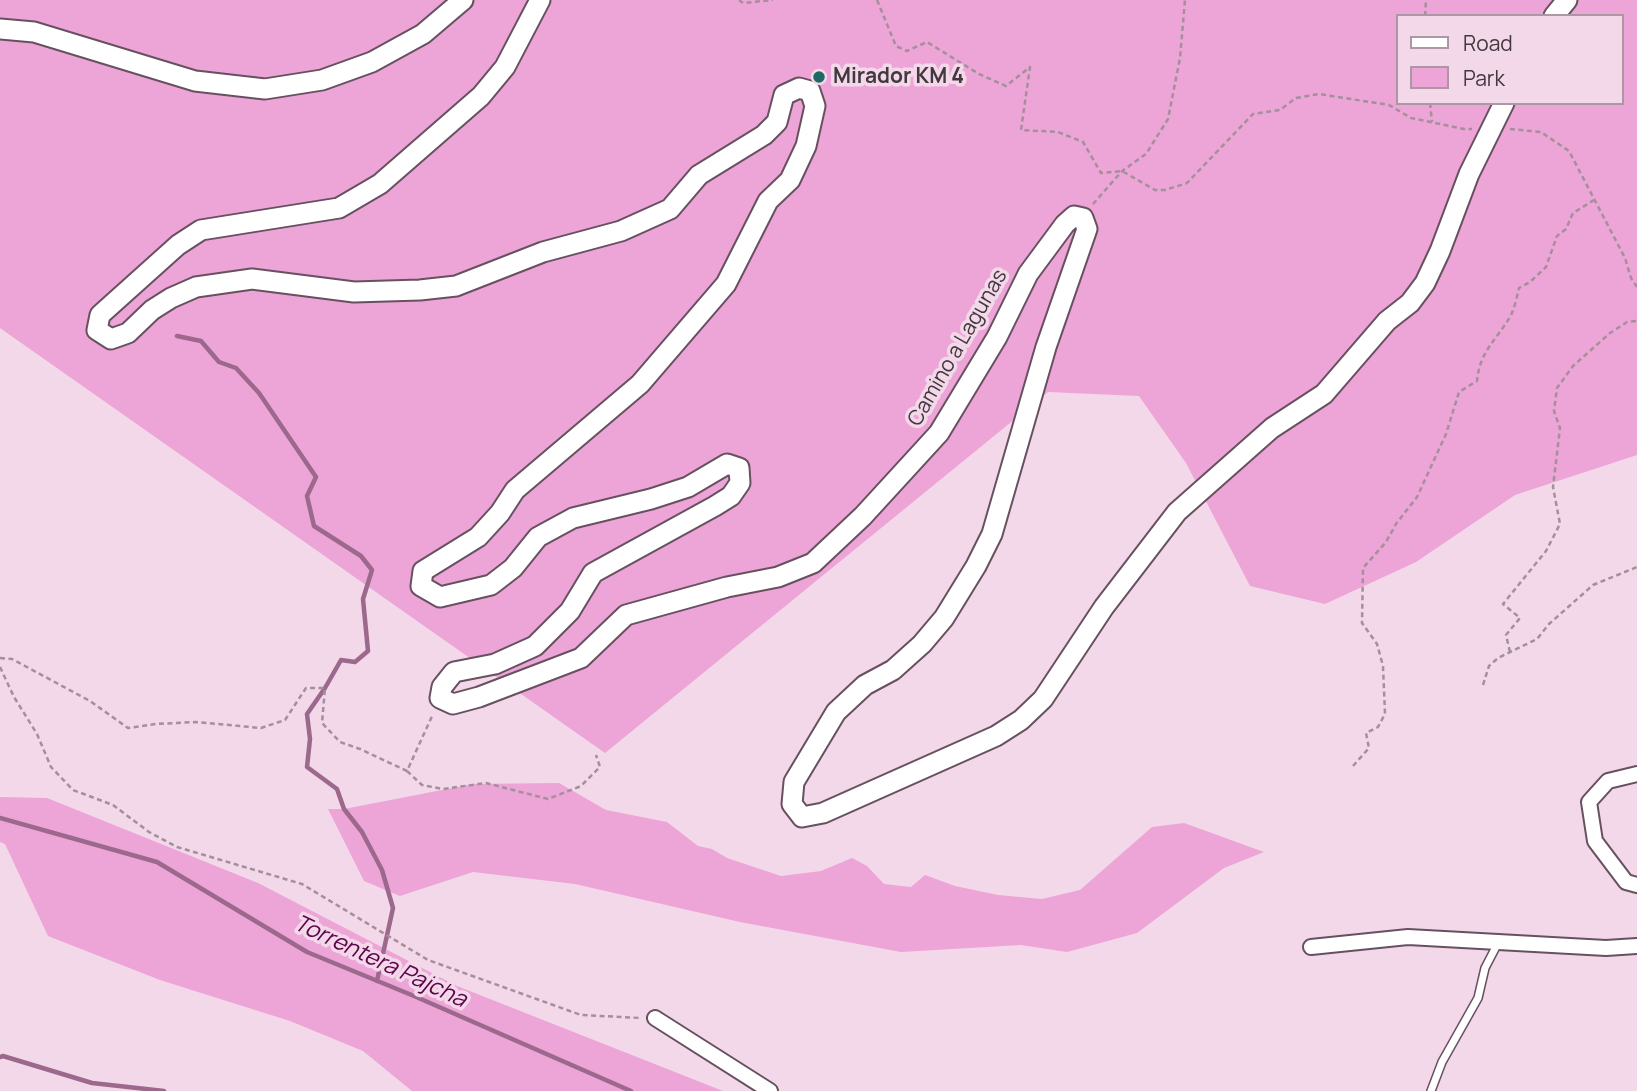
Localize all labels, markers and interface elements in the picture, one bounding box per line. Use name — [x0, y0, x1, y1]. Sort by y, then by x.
legend — [1396, 14, 1623, 105]
text: Road — [1463, 29, 1513, 57]
place label: Mirador KM 4 — [833, 64, 964, 90]
text: Park — [1463, 64, 1505, 92]
marker: Mirador KM 4 — [811, 69, 827, 85]
street label: Camino a Lagunas — [903, 265, 1013, 431]
water label: Torrentera Pajcha — [289, 910, 471, 1014]

